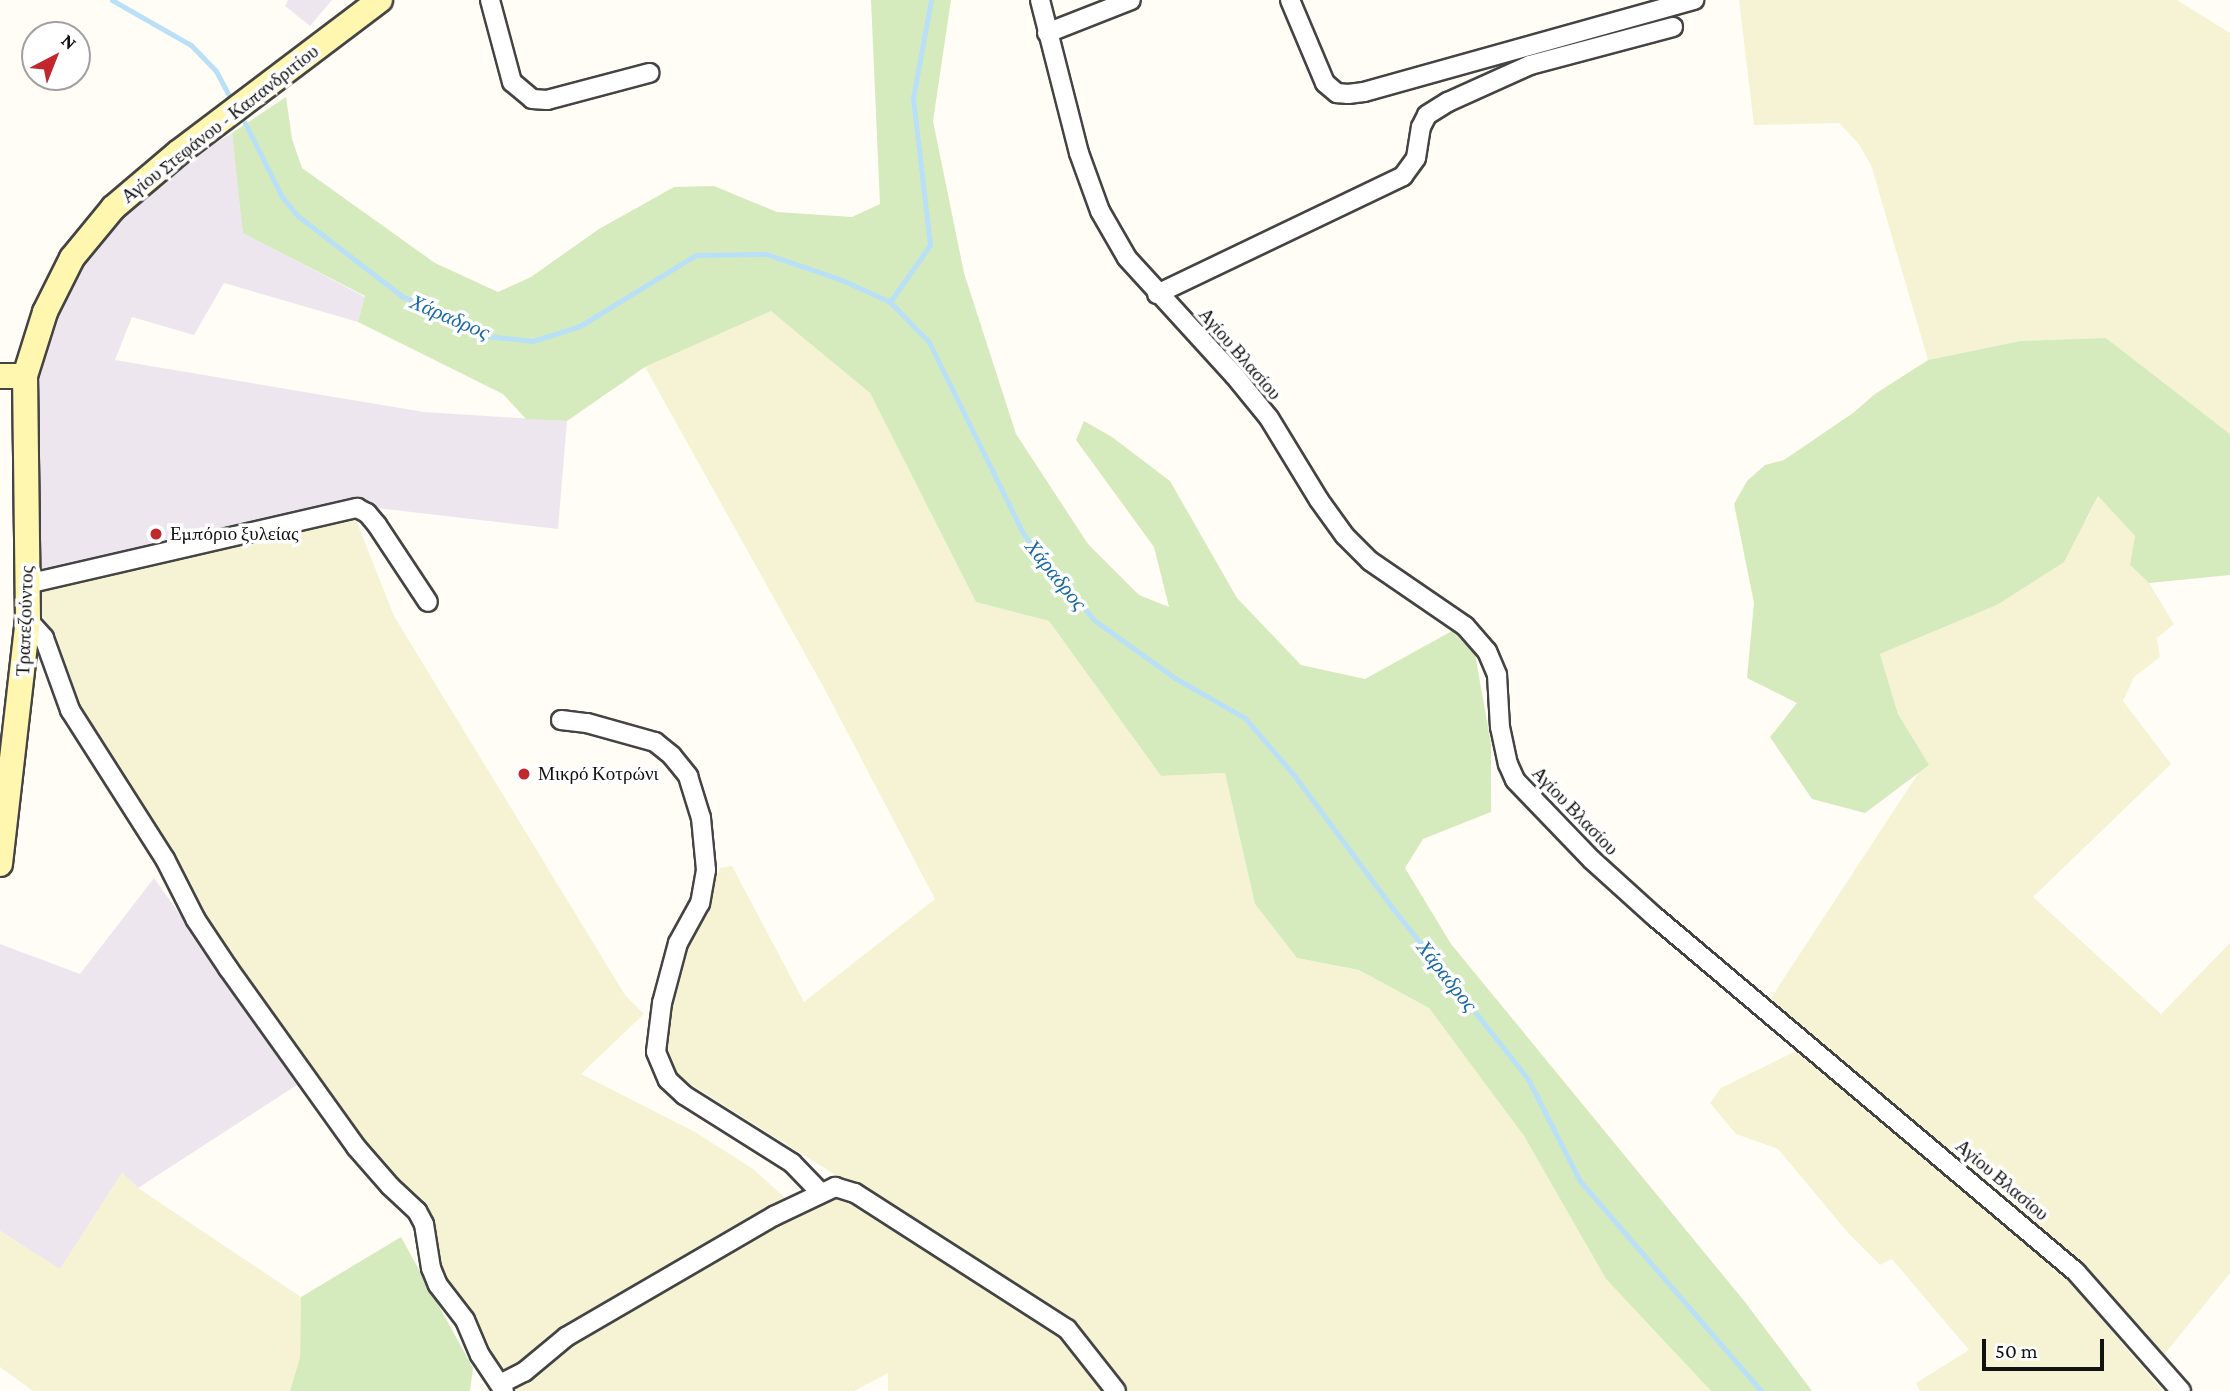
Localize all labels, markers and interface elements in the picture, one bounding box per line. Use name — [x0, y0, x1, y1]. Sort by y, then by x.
north arrow — [21, 21, 91, 91]
text: N — [57, 29, 81, 54]
street label: Αγίου Στεφάνου - Καπανδριτίου — [117, 40, 323, 208]
water label: Χάραδρος — [407, 289, 493, 345]
street label: Αγίου Βλασίου — [1194, 303, 1286, 405]
place label: Εμπόριο ξυλείας — [170, 523, 298, 545]
marker: Εμπόριο ξυλείας — [148, 526, 164, 542]
water label: Χάραδρος — [1020, 535, 1092, 615]
street label: Τραπεζούντος — [12, 566, 38, 676]
street label: Αγίου Βλασίου — [1527, 762, 1623, 860]
place label: Μικρό Κοτρώνι — [538, 763, 659, 785]
marker: Μικρό Κοτρώνι — [516, 766, 532, 782]
water label: Χάραδρος — [1411, 935, 1483, 1017]
street label: Αγίου Βλασίου — [1951, 1134, 2053, 1226]
scale bar — [1985, 1324, 2108, 1368]
text: 50 m — [1995, 1339, 2038, 1363]

